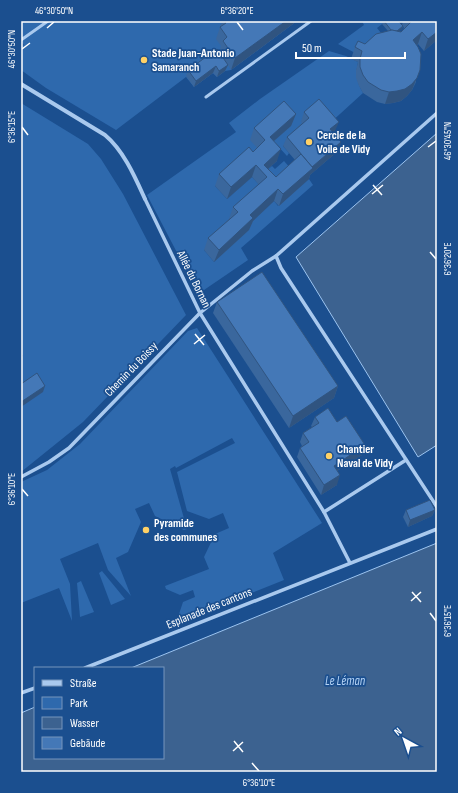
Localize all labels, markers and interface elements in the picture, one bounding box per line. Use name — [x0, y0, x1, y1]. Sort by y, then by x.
text: 46°30'50"N — [35, 5, 73, 17]
text: 6°36'20"E — [220, 5, 254, 17]
text: 46°30'50"N — [6, 30, 18, 68]
scale bar — [296, 34, 405, 60]
text: 50 m — [302, 41, 322, 56]
place label: Stade Juan-Antonio Samaranch — [152, 46, 234, 75]
marker: Stade Juan-Antonio Samaranch — [139, 55, 149, 65]
text: 6°36'15"E — [6, 111, 18, 143]
text: 46°30'45"N — [442, 122, 454, 160]
place label: Cercle de la Voile de Vidy — [317, 128, 370, 157]
marker: Cercle de la Voile de Vidy — [304, 137, 314, 147]
text: 6°36'20"E — [442, 242, 454, 276]
street label: Allée du Bornan — [173, 247, 214, 310]
street label: Chemin du Boissy — [102, 339, 161, 400]
place label: Chantier Naval de Vidy — [337, 442, 393, 471]
marker: Chantier Naval de Vidy — [324, 451, 334, 461]
text: 6°36'10"E — [6, 473, 18, 505]
place label: Pyramide des communes — [154, 516, 218, 545]
marker: Pyramide des communes — [141, 525, 151, 535]
street label: Esplanade des cantons — [164, 584, 254, 632]
text: 6°36'15"E — [442, 605, 454, 637]
legend — [34, 667, 164, 759]
water label: Le Léman — [325, 673, 366, 689]
text: Straße — [70, 676, 97, 691]
text: Park — [70, 696, 88, 711]
text: Wasser — [70, 716, 99, 731]
north arrow — [384, 719, 424, 759]
text: N — [391, 725, 404, 739]
text: Gebäude — [70, 736, 105, 751]
text: 6°36'10"E — [243, 777, 275, 789]

